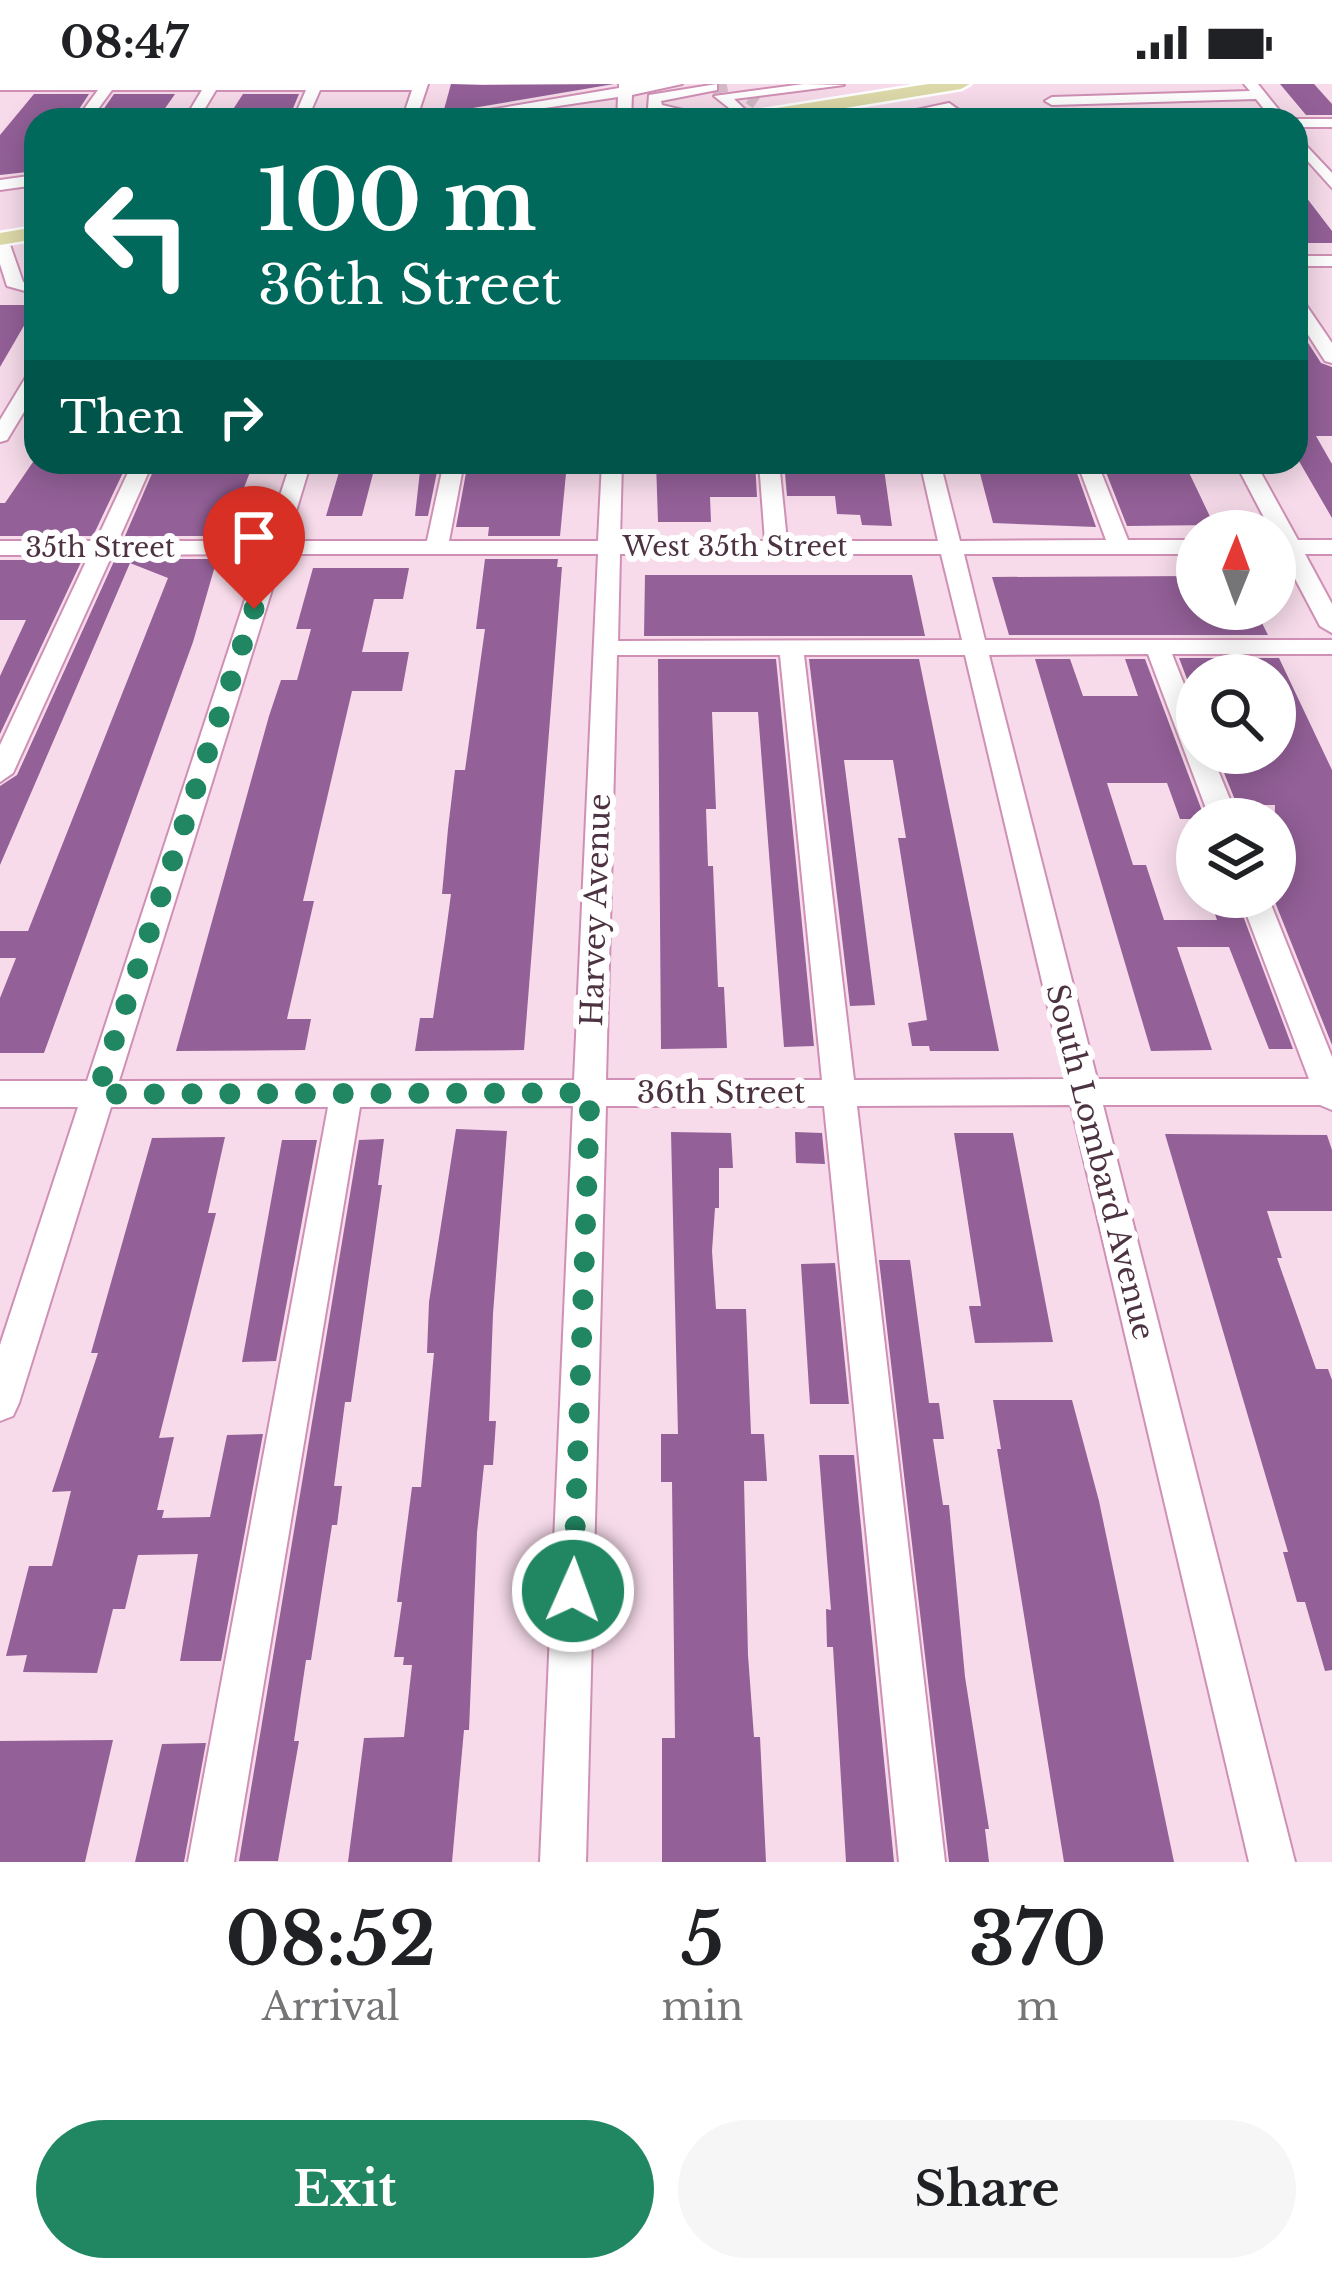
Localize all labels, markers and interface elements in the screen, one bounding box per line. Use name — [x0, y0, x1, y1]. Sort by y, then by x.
text: 08:47 — [60, 14, 188, 70]
text: 100 m — [258, 149, 537, 253]
icon: left — [60, 156, 216, 312]
text: 36th Street — [258, 252, 561, 319]
icon: right — [208, 384, 274, 450]
text: Then — [60, 389, 184, 445]
pin — [203, 486, 305, 609]
icon: arrive — [221, 504, 287, 570]
north arrow — [1176, 510, 1296, 630]
map controls — [1176, 510, 1296, 918]
street label: West 35th Street — [621, 530, 848, 563]
street label: 35th Street — [25, 531, 175, 564]
button: search — [1176, 654, 1296, 774]
street label: Harvey Avenue — [573, 793, 618, 1027]
button: layers — [1176, 798, 1296, 918]
street label: South Lombard Avenue — [1038, 980, 1163, 1344]
street label: 36th Street — [637, 1074, 806, 1111]
position arrow — [510, 1528, 636, 1654]
text: 08:52 — [226, 1895, 436, 1984]
text: 5 — [681, 1895, 724, 1984]
text: 370 — [969, 1895, 1106, 1984]
text: Arrival — [262, 1982, 400, 2031]
text: min — [661, 1982, 743, 2031]
text: m — [1017, 1982, 1059, 2031]
button: Exit — [36, 2120, 654, 2258]
button: Share — [678, 2120, 1296, 2258]

